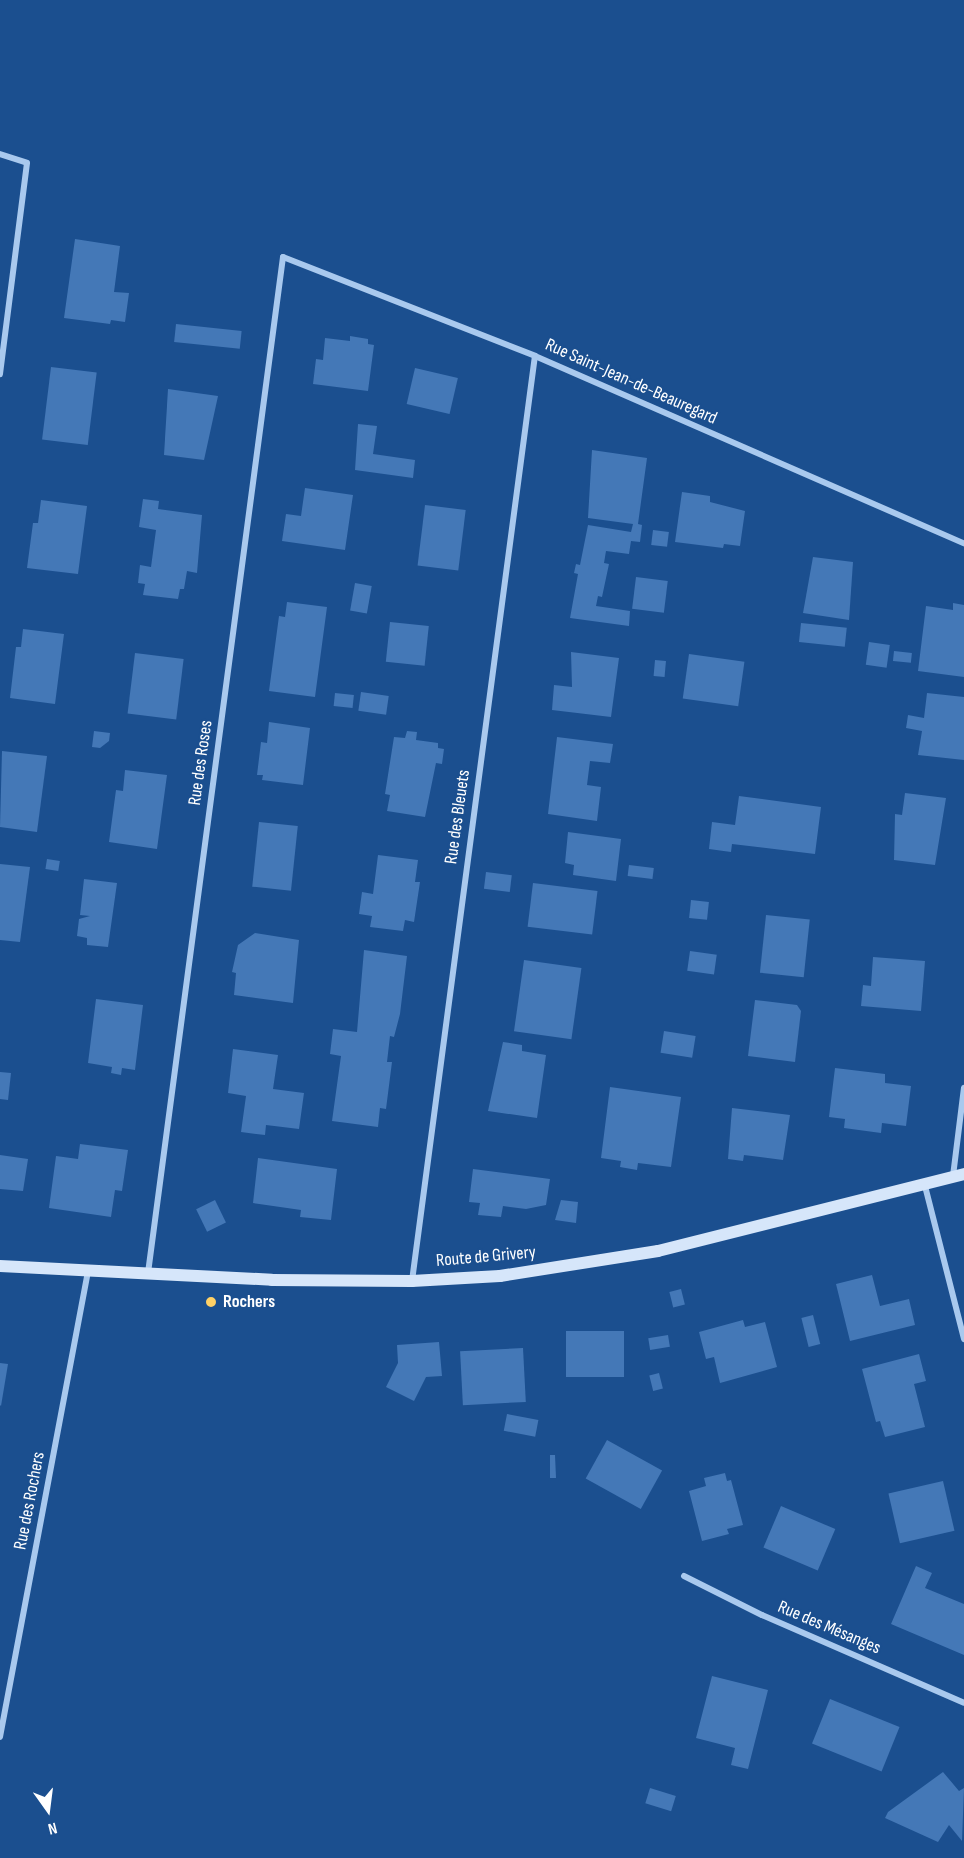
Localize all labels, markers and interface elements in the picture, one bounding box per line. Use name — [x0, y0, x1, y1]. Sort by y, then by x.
street label: Rue Saint-Jean-de-Beauregard — [542, 334, 720, 430]
street label: Rue des Roses — [184, 719, 218, 807]
street label: Rue des Bleuets — [441, 768, 475, 866]
street label: Route de Grivery — [435, 1242, 537, 1272]
place label: Rochers — [223, 1291, 275, 1313]
marker: Rochers — [204, 1295, 218, 1309]
street label: Rue des Rochers — [10, 1450, 50, 1552]
street label: Rue des Mésanges — [774, 1597, 884, 1659]
north arrow — [18, 1780, 78, 1840]
text: N — [46, 1818, 59, 1838]

